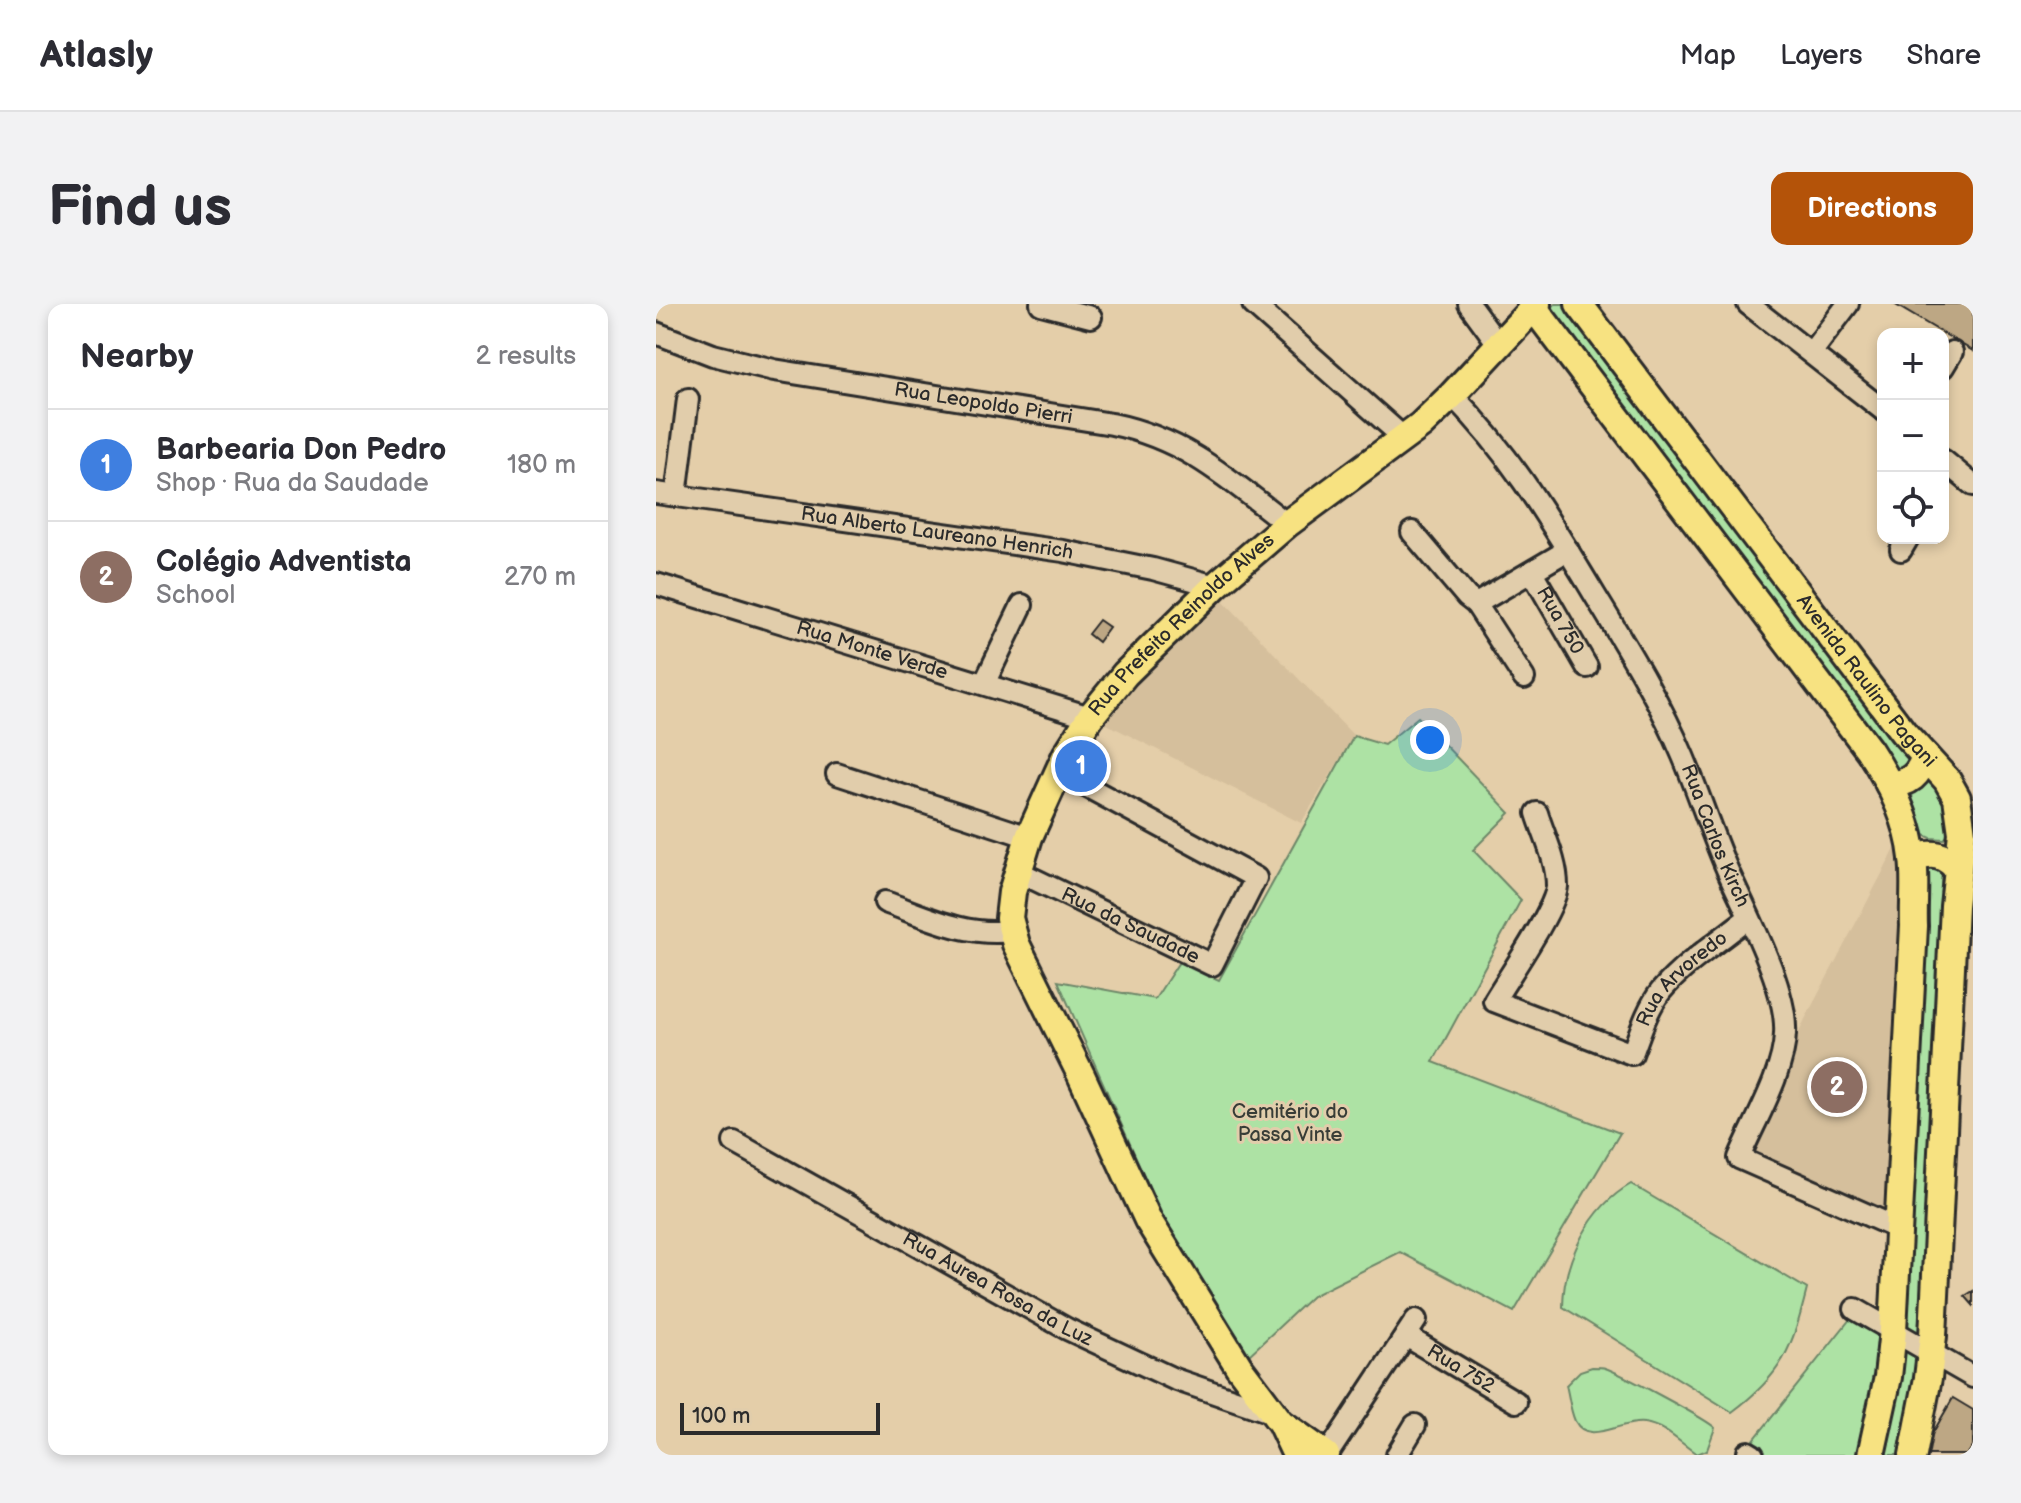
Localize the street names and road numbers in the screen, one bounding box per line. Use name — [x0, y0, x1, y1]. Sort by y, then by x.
street label: Rua Leopoldo Pierri — [893, 377, 1074, 430]
street label: Rua Alberto Laureano Henrich — [800, 502, 1075, 565]
street label: Rua Prefeito Reinoldo Alves — [1083, 528, 1280, 721]
street label: Rua 750 — [1531, 582, 1589, 659]
street label: Avenida Raulino Pagani — [1791, 590, 1941, 772]
street label: Rua Monte Verde — [793, 616, 951, 685]
street label: Rua Carlos Kirch — [1676, 761, 1755, 911]
street label: Rua da Saudade — [1057, 882, 1204, 969]
street label: Rua Arvoredo — [1631, 926, 1732, 1030]
street label: Rua Áurea Rosa da Luz — [898, 1227, 1097, 1351]
street label: Rua 752 — [1423, 1339, 1499, 1399]

